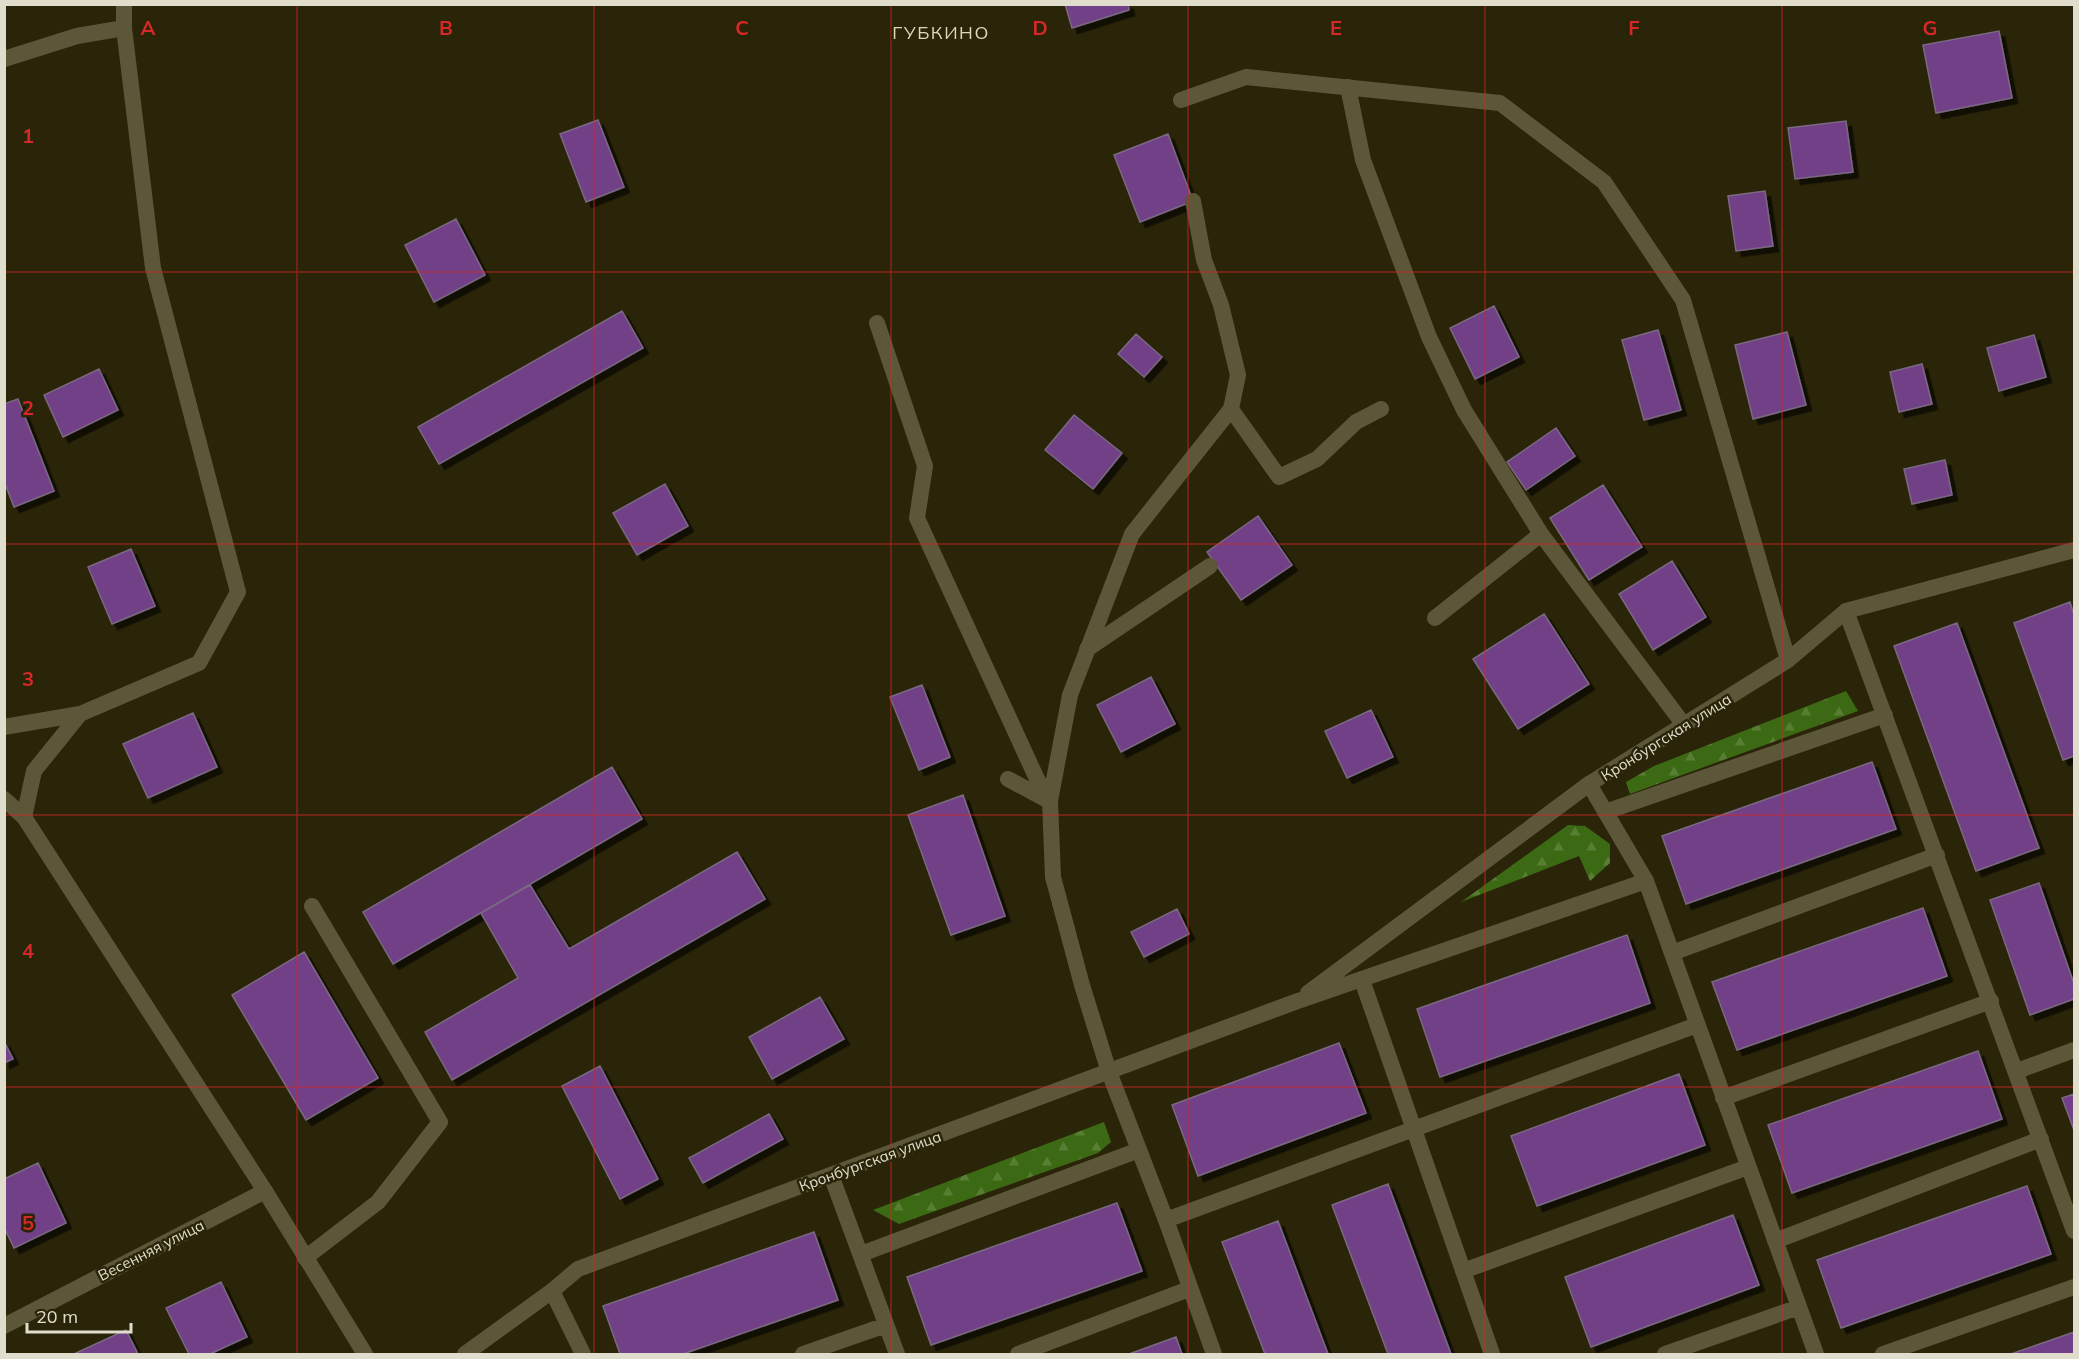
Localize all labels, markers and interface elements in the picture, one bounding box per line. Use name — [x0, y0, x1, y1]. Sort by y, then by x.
text: A — [141, 15, 156, 40]
text: B — [439, 15, 453, 40]
text: C — [735, 15, 749, 40]
text: D — [1032, 15, 1048, 40]
text: E — [1330, 15, 1342, 40]
text: F — [1628, 15, 1640, 40]
text: G — [1923, 15, 1937, 40]
district label: ГУБКИНО — [892, 21, 990, 44]
text: 1 — [22, 123, 34, 148]
text: 2 — [22, 395, 34, 420]
text: 3 — [22, 666, 34, 691]
street label: Кронбургская улица — [1597, 689, 1735, 785]
text: 4 — [22, 938, 34, 963]
street label: Кронбургская улица — [796, 1126, 944, 1196]
text: 5 — [22, 1210, 34, 1235]
street label: Весенняя улица — [95, 1215, 207, 1285]
scale bar — [27, 1296, 130, 1334]
text: 20 m — [36, 1305, 78, 1328]

